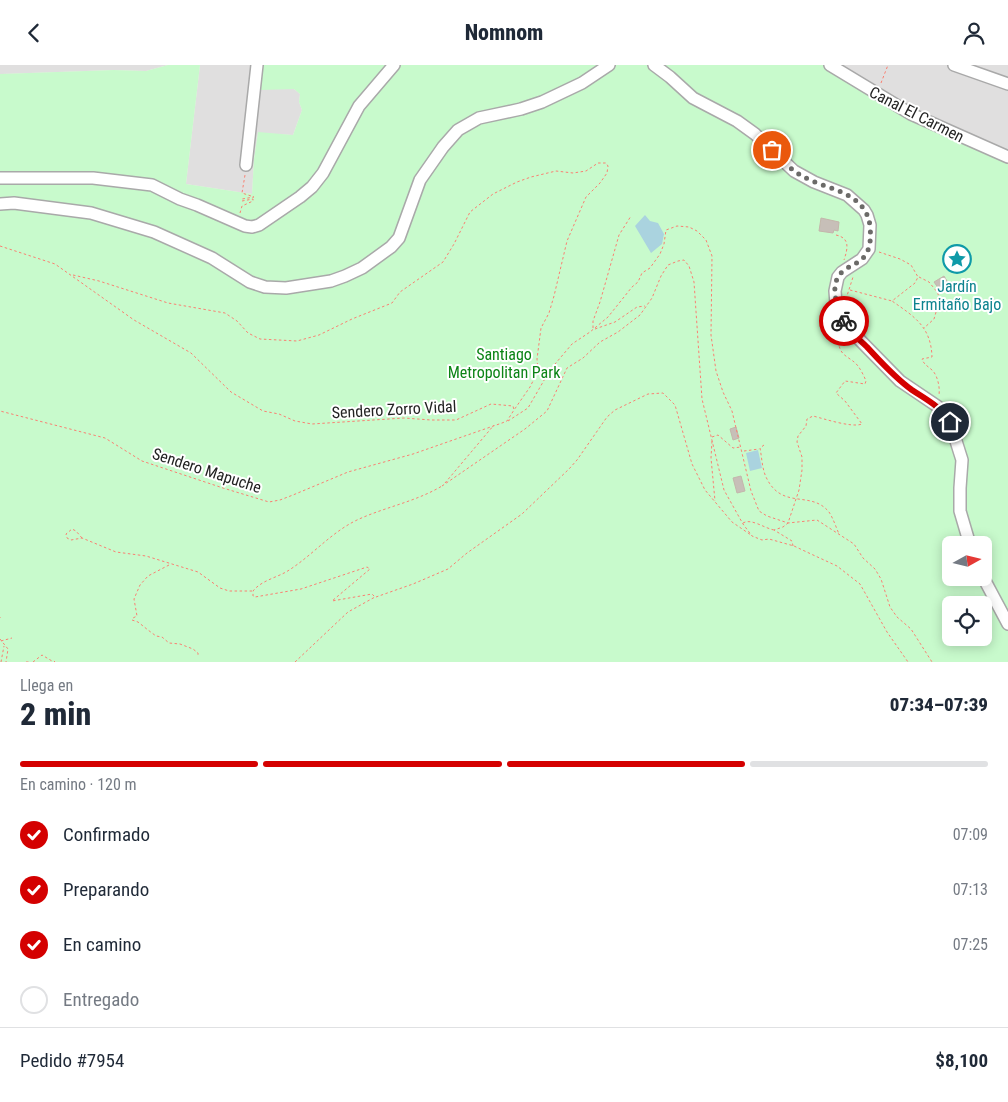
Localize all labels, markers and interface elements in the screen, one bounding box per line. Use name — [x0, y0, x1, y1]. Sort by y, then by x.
icon: back — [20, 19, 48, 47]
icon: person — [960, 19, 988, 47]
text: Nomnom — [465, 20, 543, 45]
street label: Canal El Carmen — [866, 82, 967, 146]
pin — [751, 129, 793, 171]
icon: bag — [758, 136, 786, 164]
place icon: Jardín Ermitaño Bajo — [942, 244, 972, 274]
place label: Jardín Ermitaño Bajo — [913, 277, 1001, 314]
courier — [819, 296, 869, 346]
icon: bike — [830, 307, 858, 335]
park label: Santiago Metropolitan Park — [448, 345, 561, 382]
street label: Sendero Zorro Vidal — [331, 397, 457, 422]
pin — [929, 401, 971, 443]
icon: home — [936, 408, 964, 436]
street label: Sendero Mapuche — [150, 444, 264, 497]
north arrow — [942, 536, 992, 586]
map controls — [942, 536, 992, 646]
button: locate — [942, 596, 992, 646]
text: Llega en — [20, 676, 73, 695]
text: 07:34–07:39 — [890, 693, 988, 716]
text: 2 min — [20, 695, 91, 733]
text: En camino · 120 m — [20, 775, 137, 794]
icon: check — [20, 821, 48, 849]
text: Confirmado — [63, 823, 150, 846]
text: 07:09 — [953, 825, 988, 844]
icon: check — [20, 876, 48, 904]
text: Preparando — [63, 878, 149, 901]
text: 07:13 — [953, 880, 988, 899]
icon: check — [20, 931, 48, 959]
text: En camino — [63, 933, 141, 956]
text: 07:25 — [953, 935, 988, 954]
text: Entregado — [63, 988, 139, 1011]
text: Pedido #7954 — [20, 1049, 124, 1072]
text: $8,100 — [935, 1049, 988, 1072]

